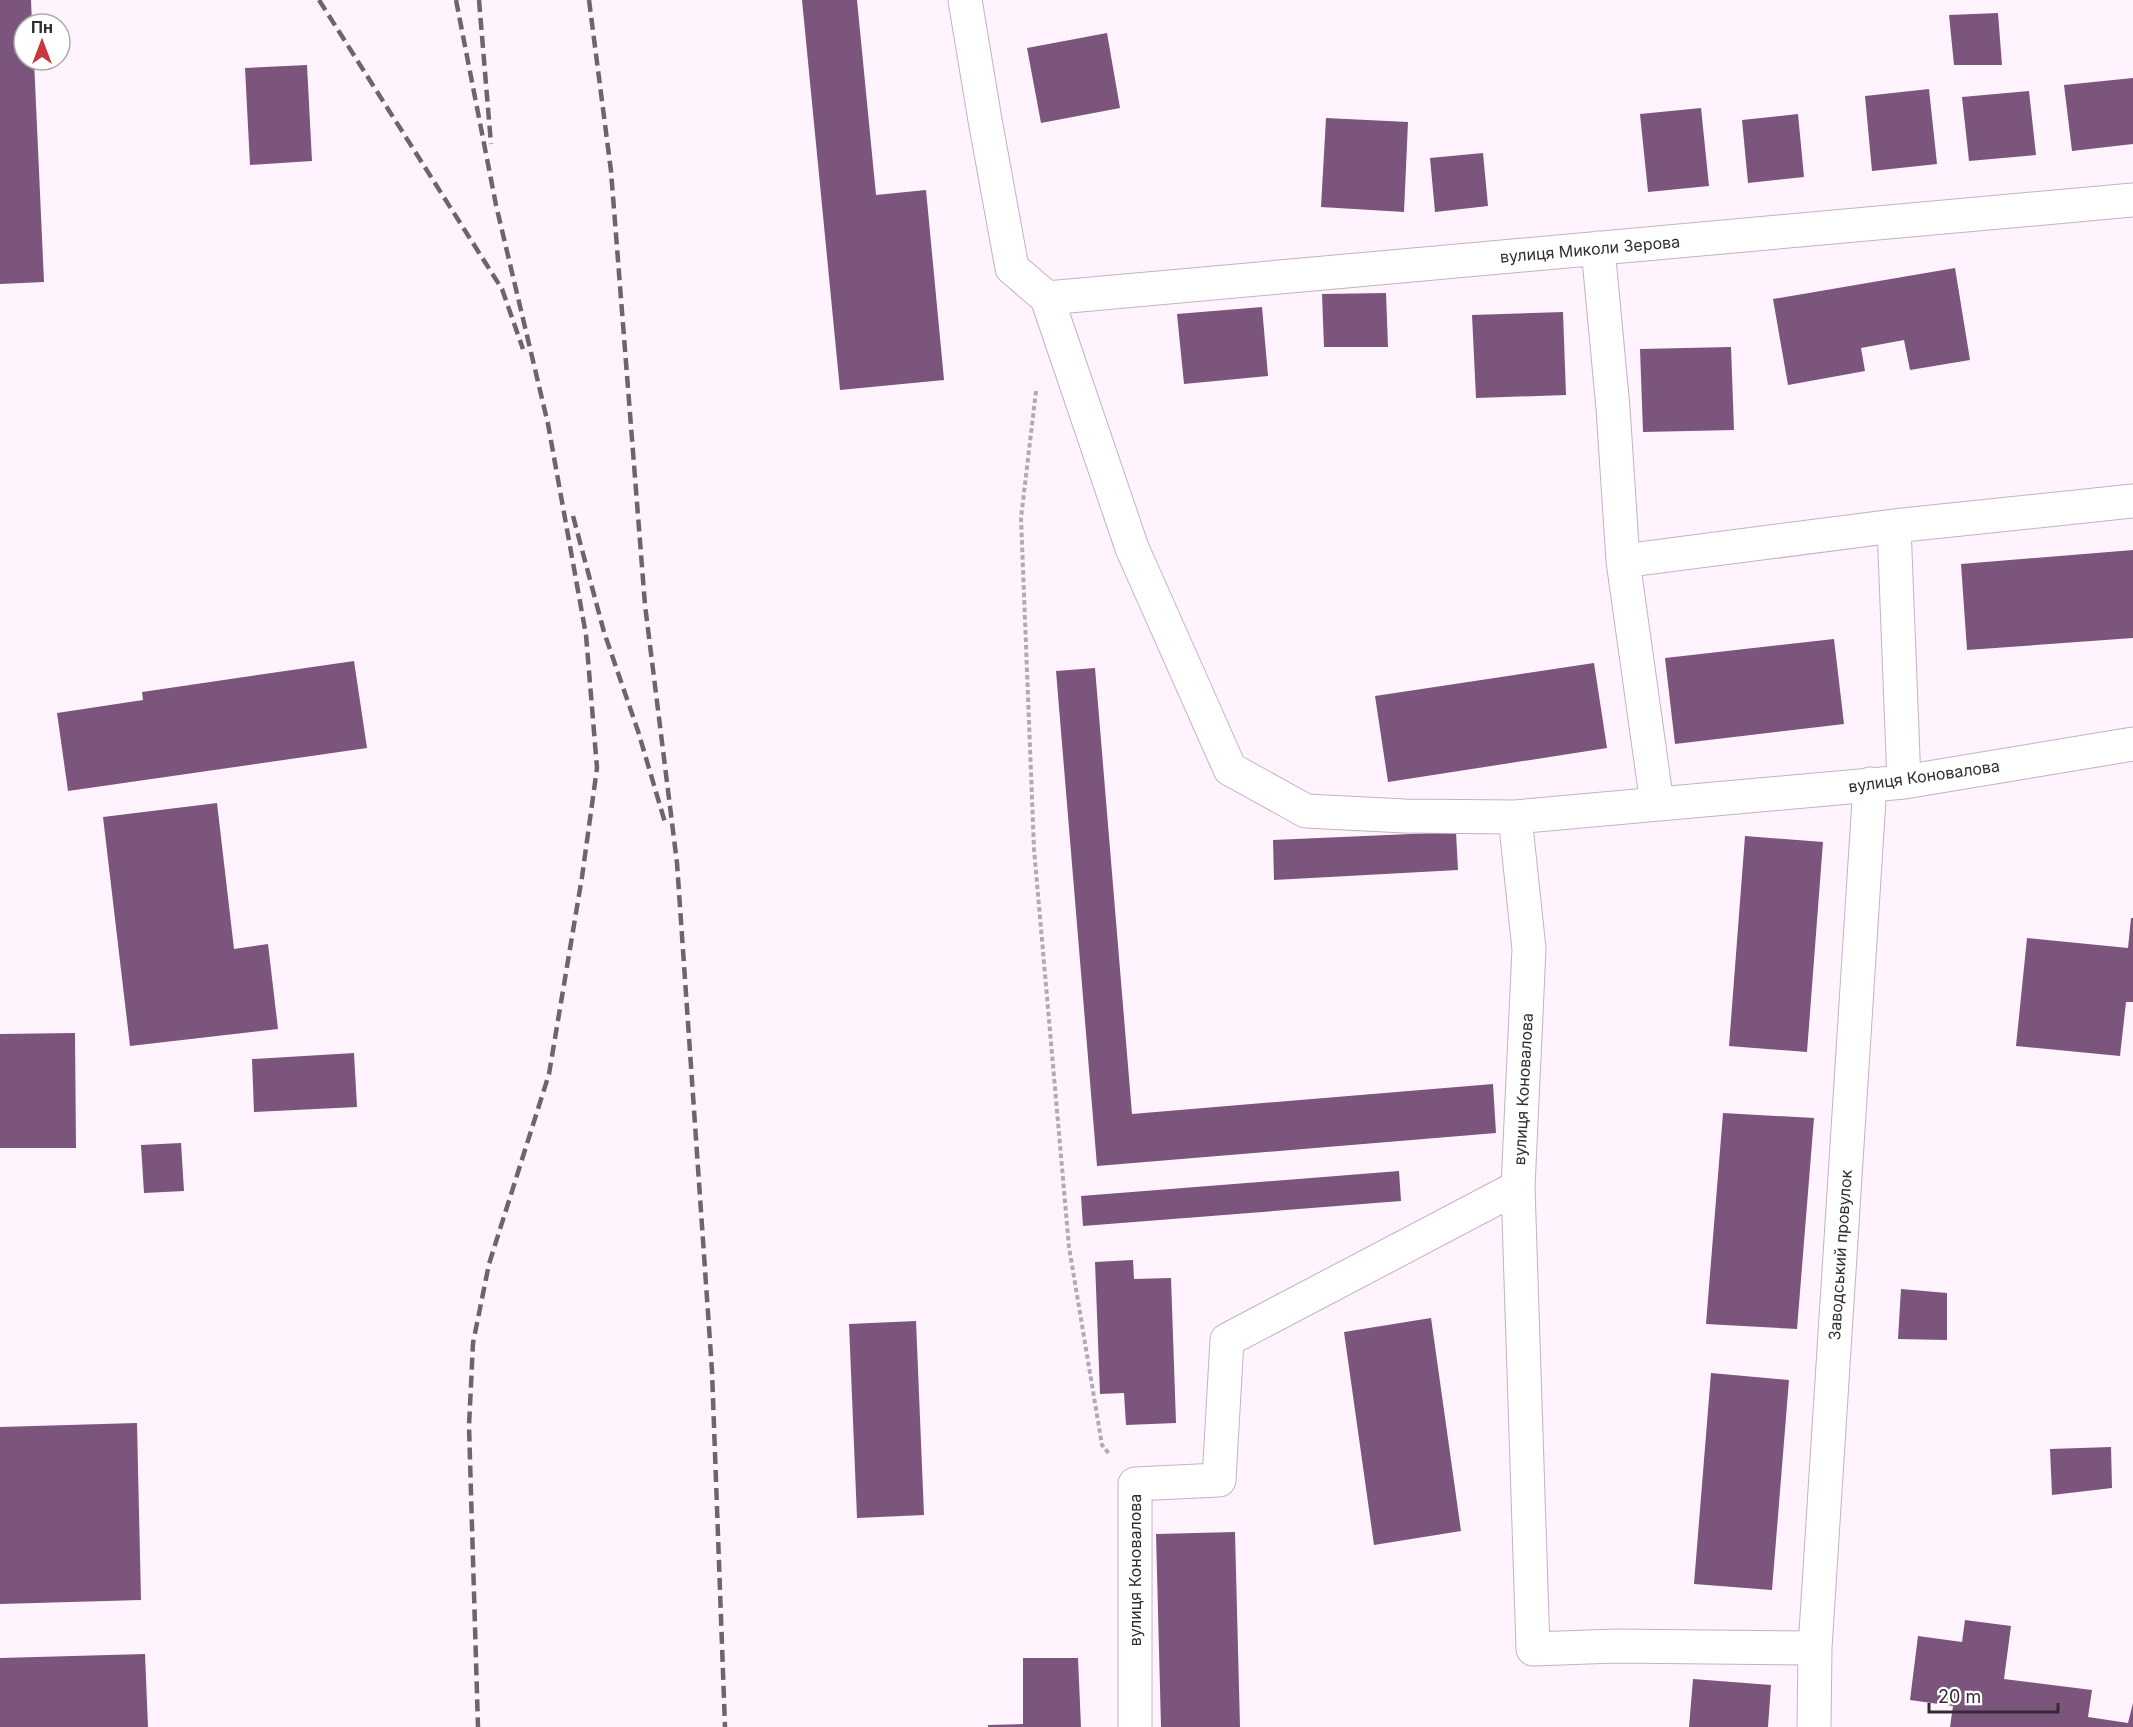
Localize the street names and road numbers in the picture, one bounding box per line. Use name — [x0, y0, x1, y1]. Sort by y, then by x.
street label: вулиця Миколи Зерова — [1499, 231, 1681, 267]
street label: вулиця Коновалова — [1847, 755, 2001, 797]
street label: вулиця Коновалова — [1509, 1012, 1537, 1166]
street label: Заводський провулок — [1824, 1169, 1856, 1341]
street label: вулиця Коновалова — [1125, 1494, 1145, 1646]

